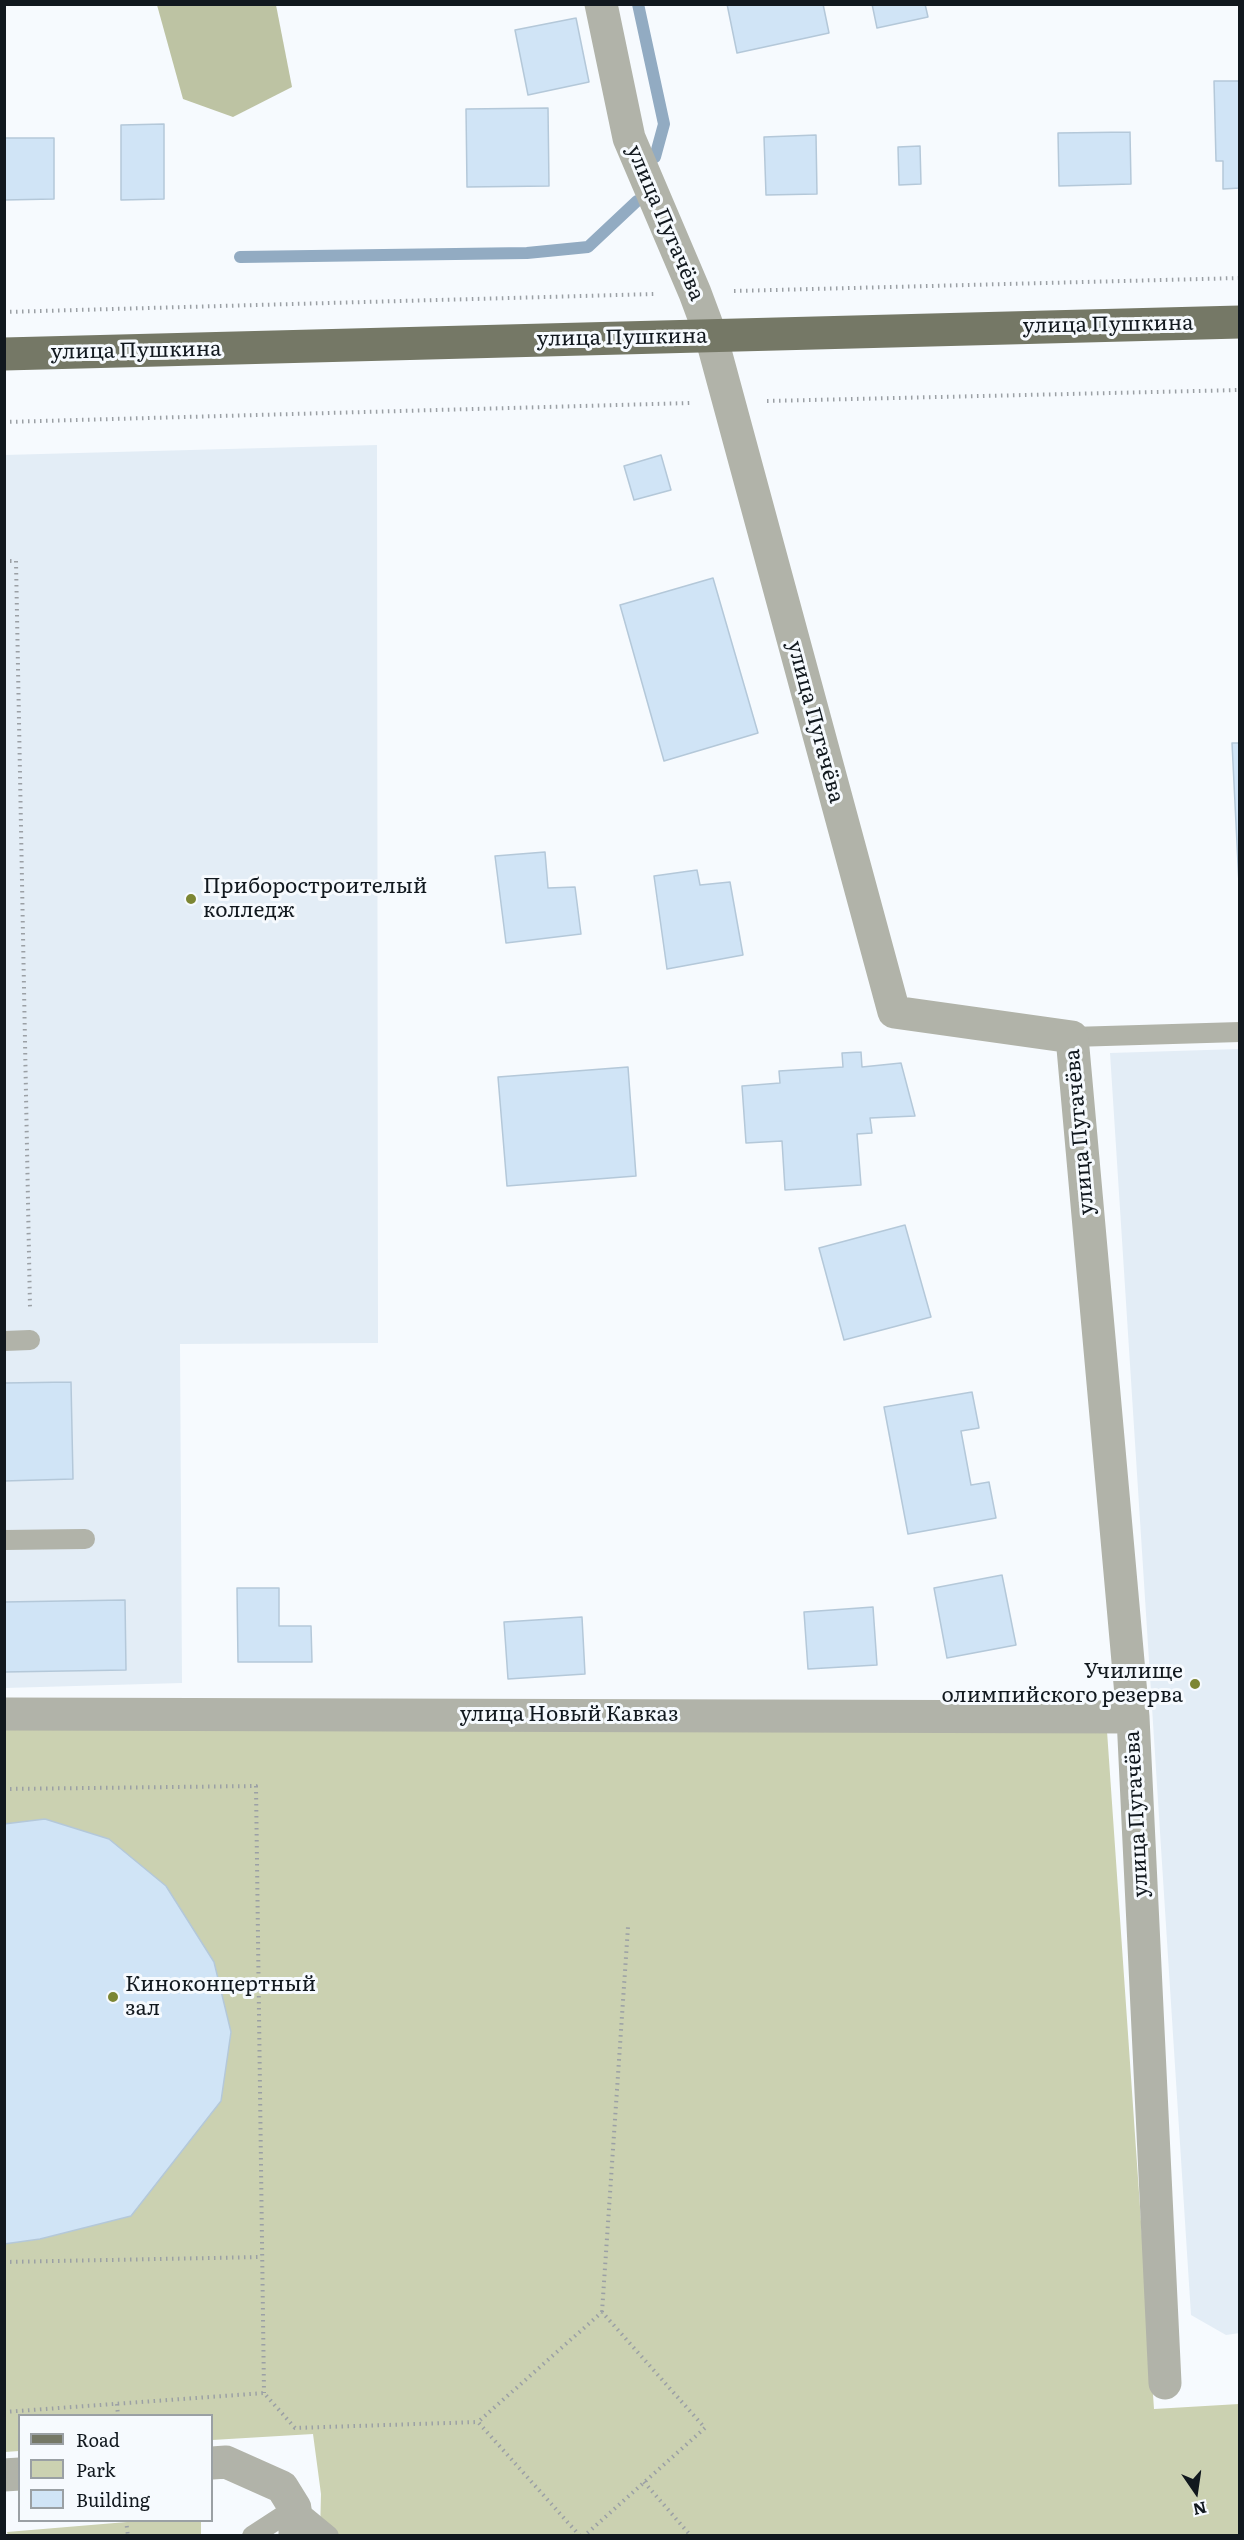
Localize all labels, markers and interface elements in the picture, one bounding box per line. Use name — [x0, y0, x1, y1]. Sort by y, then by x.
street label: улица Пугачёва — [621, 141, 709, 305]
street label: улица Пушкина — [1022, 311, 1194, 339]
street label: улица Пушкина — [536, 324, 708, 352]
street label: улица Пушкина — [50, 337, 222, 365]
street label: улица Пугачёва — [781, 638, 849, 806]
place label: Приборостроителый колледж — [203, 874, 427, 924]
marker: Приборостроителый колледж — [184, 892, 198, 906]
street label: улица Пугачёва — [1060, 1048, 1100, 1216]
place label: Училище олимпийского резерва — [941, 1659, 1183, 1709]
marker: Училище олимпийского резерва — [1188, 1677, 1202, 1691]
street label: улица Новый Кавказ — [460, 1702, 678, 1728]
street label: улица Пугачёва — [1120, 1730, 1154, 1898]
place label: Киноконцертный зал — [125, 1972, 316, 2022]
marker: Киноконцертный зал — [106, 1990, 120, 2004]
legend — [18, 2414, 213, 2522]
text: Road — [76, 2426, 120, 2453]
text: Park — [76, 2456, 115, 2483]
north arrow — [1166, 2462, 1226, 2522]
text: Building — [76, 2486, 150, 2513]
text: N — [1191, 2496, 1209, 2523]

